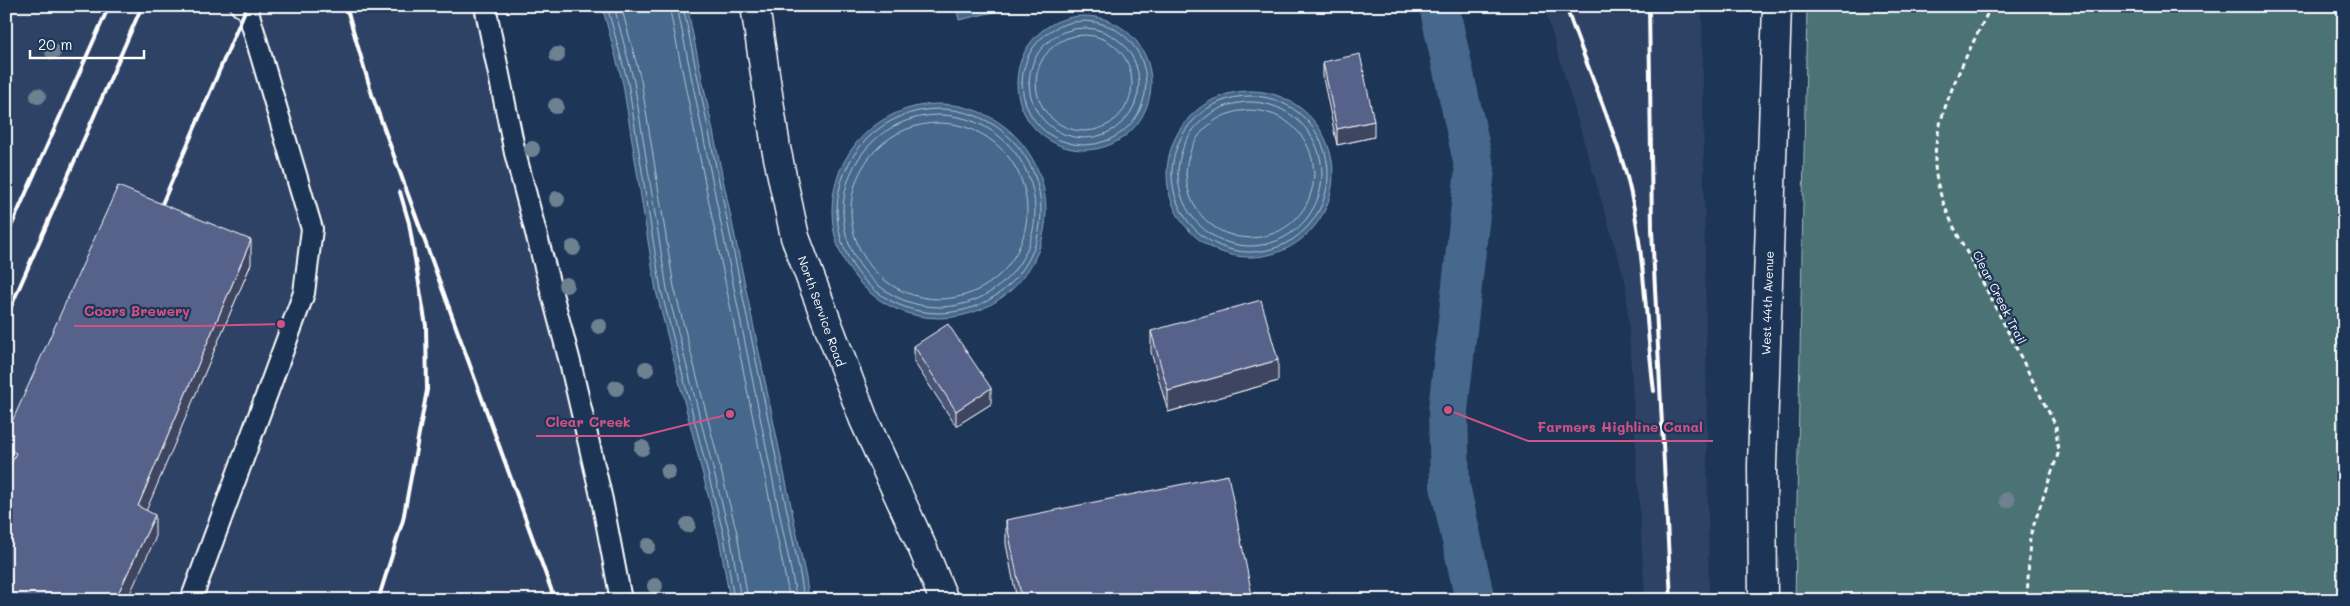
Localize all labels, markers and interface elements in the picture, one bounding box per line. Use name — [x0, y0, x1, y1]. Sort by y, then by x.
scale bar — [30, 28, 144, 60]
text: 20 m — [38, 34, 72, 54]
street label: Clear Creek Trail — [1970, 248, 2030, 346]
street label: West 44th Avenue — [1757, 251, 1777, 355]
street label: North Service Road — [795, 254, 850, 369]
callout: Coors Brewery — [74, 297, 200, 326]
text: Coors Brewery — [84, 301, 190, 320]
callout: Clear Creek — [536, 407, 641, 436]
text: Clear Creek — [545, 412, 631, 431]
callout: Farmers Highline Canal — [1528, 412, 1713, 441]
text: Farmers Highline Canal — [1537, 417, 1703, 436]

